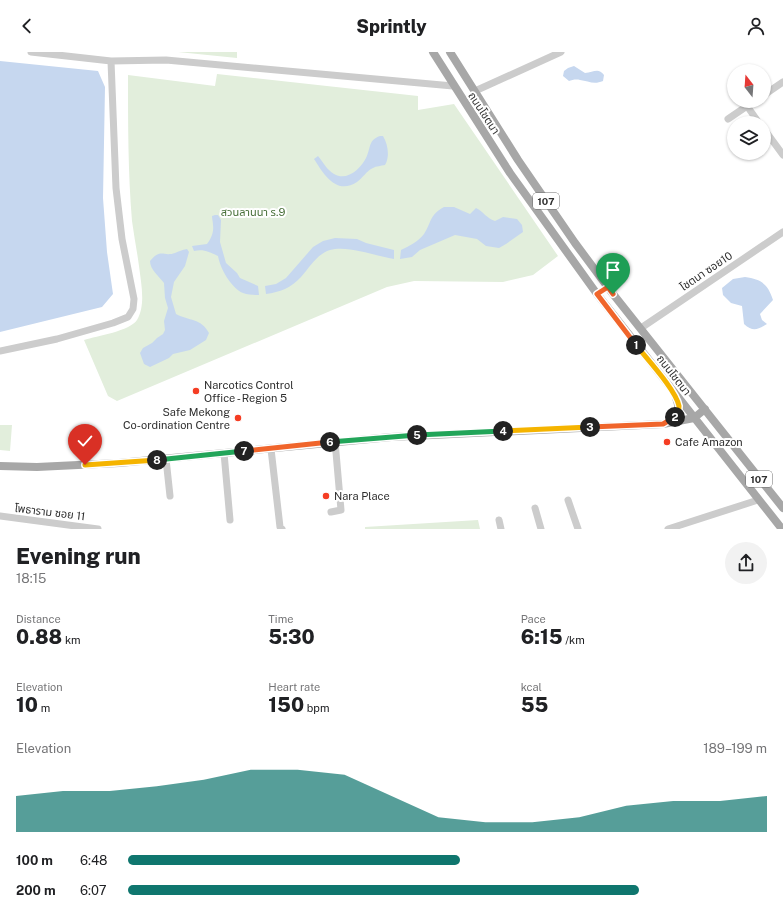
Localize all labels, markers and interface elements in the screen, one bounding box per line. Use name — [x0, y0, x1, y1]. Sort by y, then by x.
icon: back — [16, 15, 38, 37]
icon: person — [745, 15, 767, 37]
text: Sprintly — [356, 16, 427, 37]
north arrow — [727, 64, 771, 108]
map controls — [727, 64, 771, 160]
street label: ถนนโชตนา — [466, 90, 502, 136]
button: layers — [727, 116, 771, 160]
road number: 107 — [533, 193, 559, 209]
park label: สวนลานนา ร.9 — [221, 206, 285, 218]
street label: โชตนา ซอย10 — [678, 249, 735, 293]
pin — [596, 253, 630, 294]
icon: arrive — [602, 259, 624, 281]
pin: 1 — [626, 335, 646, 355]
text: 1 — [634, 339, 638, 351]
street label: ถนนโชตนา — [655, 353, 693, 397]
place label: Narcotics Control Office - Region 5 — [204, 379, 294, 404]
marker: Narcotics Control Office - Region 5 — [191, 386, 201, 396]
place label: Safe Mekong Co-ordination Centre — [123, 406, 230, 431]
pin: 2 — [665, 407, 685, 427]
text: 2 — [672, 411, 679, 423]
marker: Safe Mekong Co-ordination Centre — [233, 413, 243, 423]
pin: 3 — [580, 417, 600, 437]
pin: 4 — [493, 421, 513, 441]
text: 3 — [586, 421, 594, 433]
pin — [68, 424, 102, 465]
pin: 5 — [407, 425, 427, 445]
text: 4 — [499, 425, 507, 437]
text: 5 — [413, 429, 421, 441]
icon: check — [74, 430, 96, 452]
pin: 6 — [320, 432, 340, 452]
text: 6 — [326, 436, 334, 448]
place label: Cafe Amazon — [675, 436, 743, 448]
marker: Cafe Amazon — [662, 437, 672, 447]
pin: 7 — [234, 441, 254, 461]
text: 7 — [241, 445, 247, 457]
pin: 8 — [147, 450, 167, 470]
text: 8 — [153, 454, 161, 466]
road number: 107 — [746, 471, 772, 487]
place label: Nara Place — [334, 490, 390, 502]
marker: Nara Place — [321, 491, 331, 501]
street label: โพธาราม ซอย 11 — [14, 502, 86, 522]
button: share — [725, 542, 767, 584]
text: Evening run — [16, 543, 141, 569]
text: 18:15 — [16, 571, 46, 586]
text: Distance — [16, 613, 61, 625]
text: Time — [268, 613, 293, 625]
text: Pace — [521, 613, 546, 625]
text: 0.88 — [16, 625, 62, 649]
text: 5:30 — [268, 625, 315, 649]
text: 6:15 — [521, 625, 563, 649]
text: km — [62, 634, 81, 646]
text: /km — [563, 634, 585, 646]
text: Elevation — [16, 681, 63, 693]
text: Heart rate — [268, 681, 320, 693]
text: kcal — [521, 681, 542, 693]
text: 10 — [16, 693, 38, 717]
text: 150 — [268, 693, 304, 717]
text: 55 — [521, 693, 548, 717]
text: m — [38, 702, 50, 714]
text: bpm — [304, 702, 329, 714]
text: Elevation — [16, 741, 71, 756]
text: 189–199 m — [703, 741, 767, 756]
text: 100 m — [16, 853, 53, 868]
text: 6:48 — [80, 853, 108, 868]
text: 200 m — [16, 883, 56, 898]
text: 6:07 — [80, 883, 107, 898]

